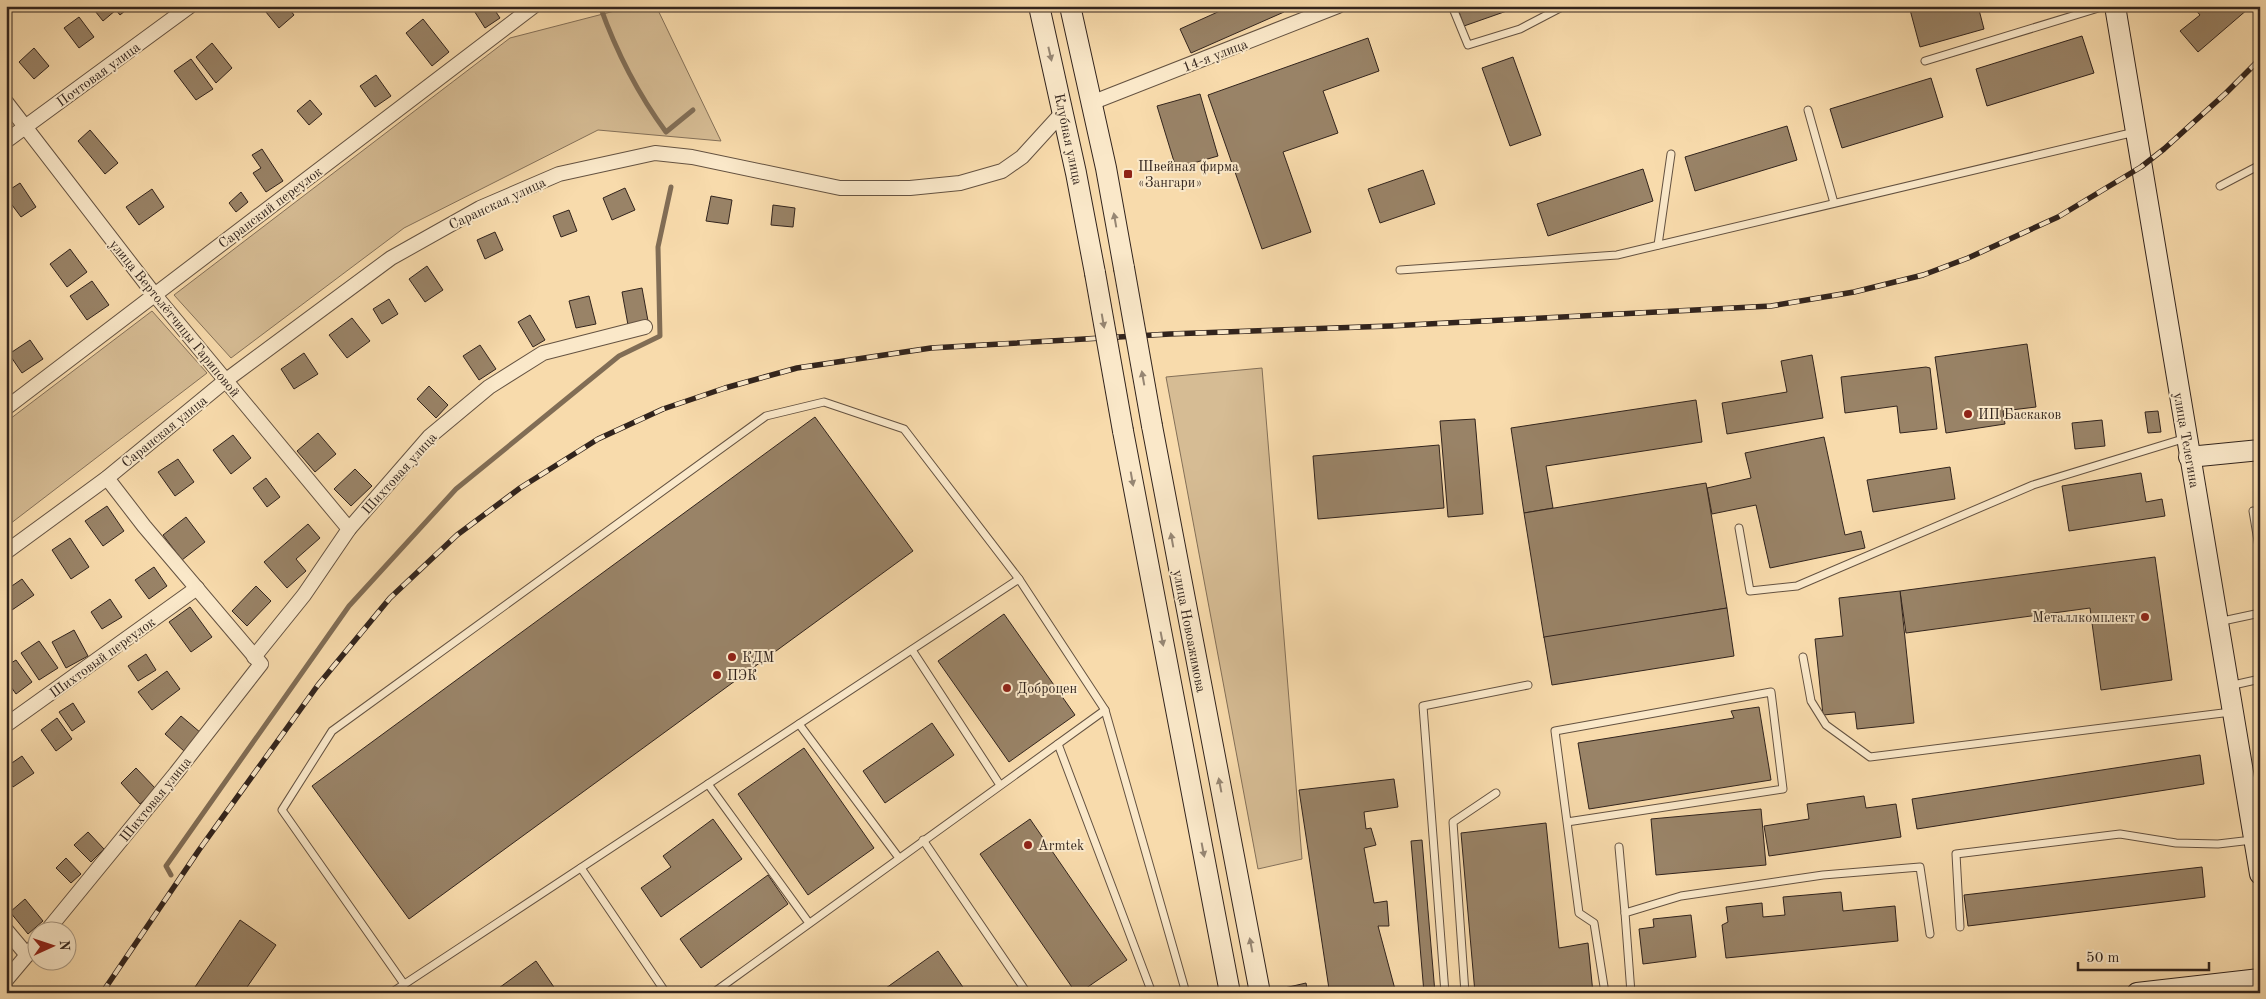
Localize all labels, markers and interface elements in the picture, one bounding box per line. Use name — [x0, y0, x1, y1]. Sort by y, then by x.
street label: 14-я улица — [1181, 37, 1250, 75]
street label: Почтовая улица — [54, 40, 143, 110]
one-way arrow — [1046, 46, 1054, 61]
street label: Клубная улица — [1051, 92, 1085, 186]
place label: Швейная фирма «Зангари» — [1138, 160, 1239, 190]
street label: Саранский переулок — [216, 164, 325, 251]
marker: Швейная фирма «Зангари» — [1122, 168, 1134, 180]
street label: Саранская улица — [447, 175, 548, 232]
one-way arrow — [1111, 212, 1119, 228]
street label: улица Вертолётчицы Гариповой — [106, 237, 242, 400]
one-way arrow — [1100, 313, 1108, 329]
one-way arrow — [1139, 370, 1147, 386]
street label: улица Телегина — [2171, 391, 2201, 489]
street label: Саранская улица — [119, 393, 210, 470]
marker: ИП Баскаков — [1962, 408, 1974, 420]
place label: ИП Баскаков — [1978, 408, 2062, 422]
street label: Шихтовая улица — [360, 430, 440, 517]
one-way arrow — [1128, 472, 1136, 488]
one-way arrow — [1168, 532, 1176, 548]
street label: улица Новоажимова — [1170, 569, 1208, 694]
place label: Металлкомплект — [2032, 611, 2135, 625]
marker: Металлкомплект — [2139, 611, 2151, 623]
street label: Шихтовый переулок — [47, 615, 158, 701]
one-way arrow — [1158, 631, 1166, 647]
marker: КДМ — [726, 651, 738, 663]
place label: КДМ — [742, 651, 775, 665]
marker: ПЭК — [711, 669, 723, 681]
place label: ПЭК — [727, 669, 757, 683]
marker: Доброцен — [1001, 682, 1013, 694]
place label: Доброцен — [1017, 682, 1078, 696]
street label: Шихтовая улица — [117, 755, 194, 845]
one-way arrow — [1215, 777, 1223, 793]
marker: Armtek — [1022, 839, 1034, 851]
place label: Armtek — [1038, 839, 1084, 853]
one-way arrow — [1199, 842, 1207, 858]
north arrow — [28, 922, 78, 972]
one-way arrow — [1246, 936, 1254, 952]
scale bar — [2078, 939, 2210, 971]
text: N — [57, 940, 71, 951]
text: 50 m — [2086, 951, 2120, 966]

